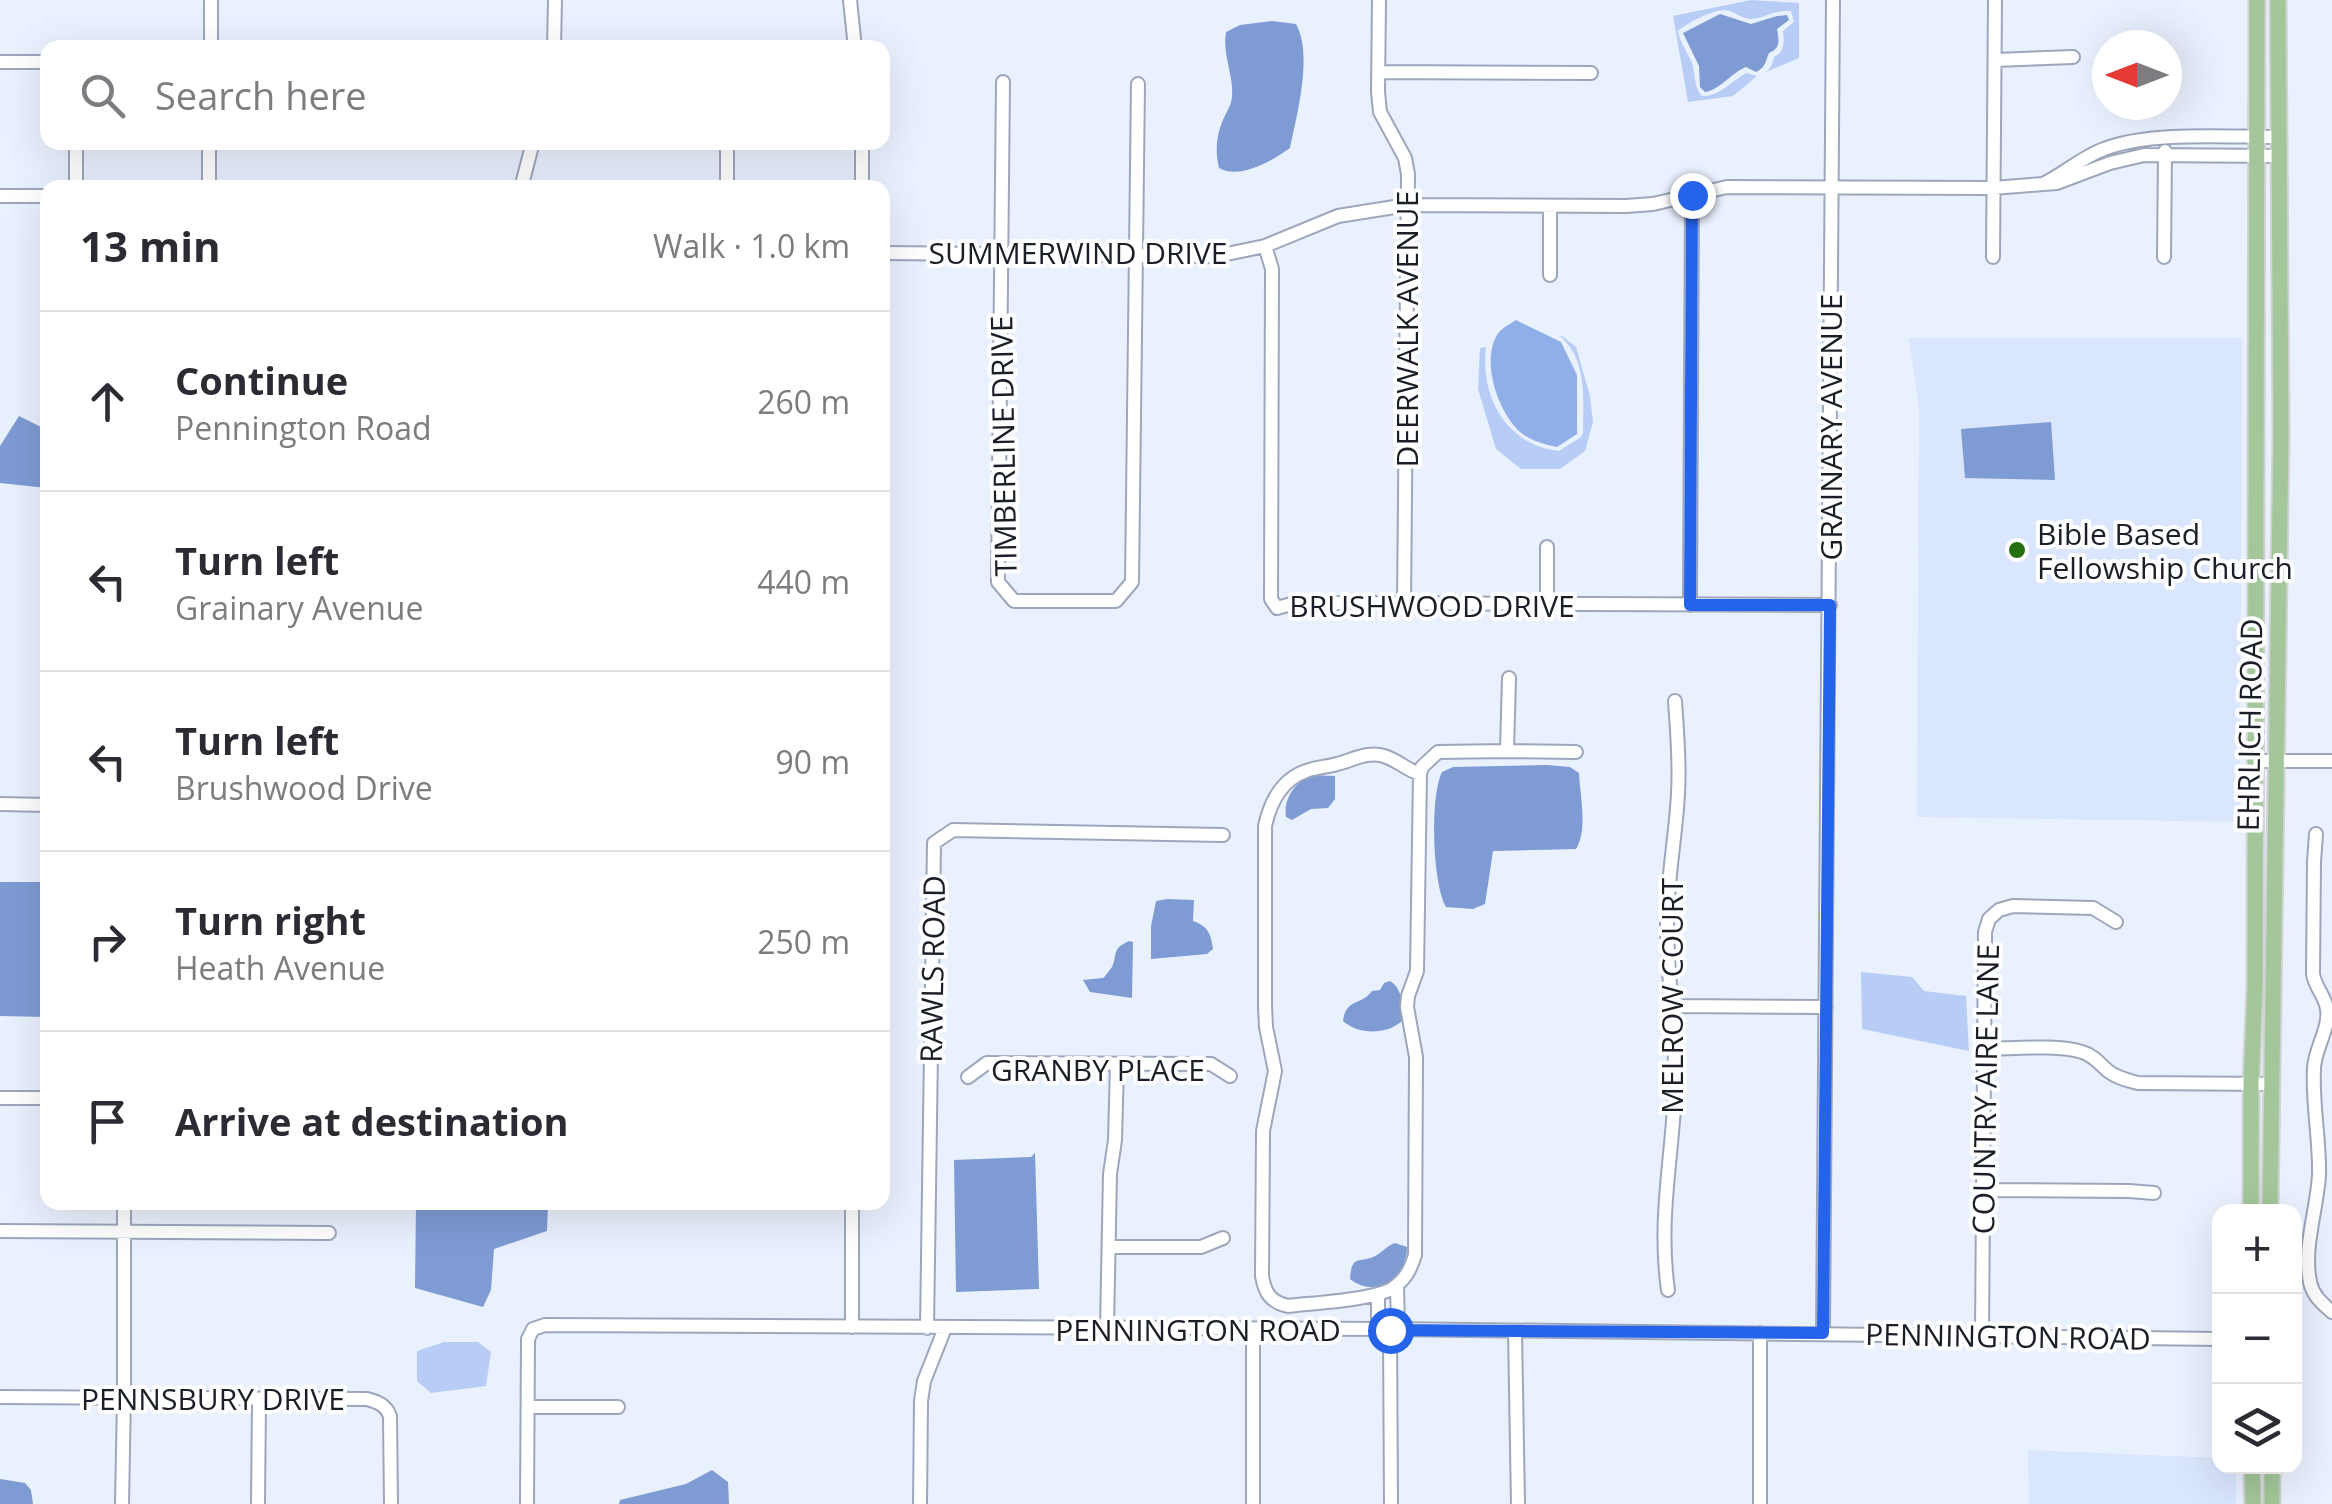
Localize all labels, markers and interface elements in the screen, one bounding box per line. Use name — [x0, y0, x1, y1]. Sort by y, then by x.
north arrow — [2092, 30, 2182, 120]
search box — [40, 40, 890, 150]
icon: search — [75, 68, 130, 123]
text: Search here — [155, 69, 367, 121]
route end — [1670, 173, 1716, 219]
street label: DEERWALK AVENUE — [1386, 191, 1427, 467]
text: 13 min — [80, 217, 221, 274]
text: Walk · 1.0 km — [653, 224, 850, 267]
street label: SUMMERWIND DRIVE — [929, 232, 1227, 273]
street label: GRAINARY AVENUE — [1810, 294, 1851, 560]
street label: TIMBERLINE DRIVE — [980, 315, 1026, 577]
text: Continue — [175, 354, 348, 406]
icon: ahead — [80, 374, 135, 429]
text: 260 m — [757, 380, 850, 423]
text: Pennington Road — [175, 406, 432, 449]
place label: Bible Based Fellowship Church — [2037, 513, 2293, 588]
text: Turn left — [175, 534, 339, 586]
marker: Bible Based Fellowship Church — [2006, 539, 2028, 561]
icon: left — [80, 554, 135, 609]
text: 440 m — [757, 560, 850, 603]
street label: BRUSHWOOD DRIVE — [1289, 585, 1575, 626]
text: Grainary Avenue — [175, 586, 423, 629]
street label: EHRLICH ROAD — [2227, 618, 2271, 832]
text: Turn left — [175, 714, 339, 766]
icon: left — [80, 734, 135, 789]
text: 90 m — [775, 740, 850, 783]
text: Brushwood Drive — [175, 766, 433, 809]
street label: RAWLS ROAD — [910, 875, 954, 1063]
street label: MELROW COURT — [1651, 878, 1692, 1114]
text: Turn right — [175, 894, 366, 946]
icon: right — [80, 914, 135, 969]
text: 250 m — [757, 920, 850, 963]
street label: COUNTRY AIRE LANE — [1962, 943, 2008, 1235]
text: Heath Avenue — [175, 946, 385, 989]
street label: GRANBY PLACE — [991, 1049, 1205, 1090]
icon: arrive — [80, 1094, 135, 1149]
text: Arrive at destination — [175, 1095, 569, 1147]
map controls — [2212, 1204, 2302, 1474]
button: + — [2212, 1204, 2302, 1294]
button: − — [2212, 1294, 2302, 1384]
route start — [1368, 1308, 1414, 1354]
street label: PENNINGTON ROAD — [1055, 1309, 1341, 1350]
street label: PENNINGTON ROAD — [1865, 1313, 2151, 1359]
street label: PENNSBURY DRIVE — [81, 1378, 345, 1419]
button: layers — [2212, 1384, 2302, 1474]

